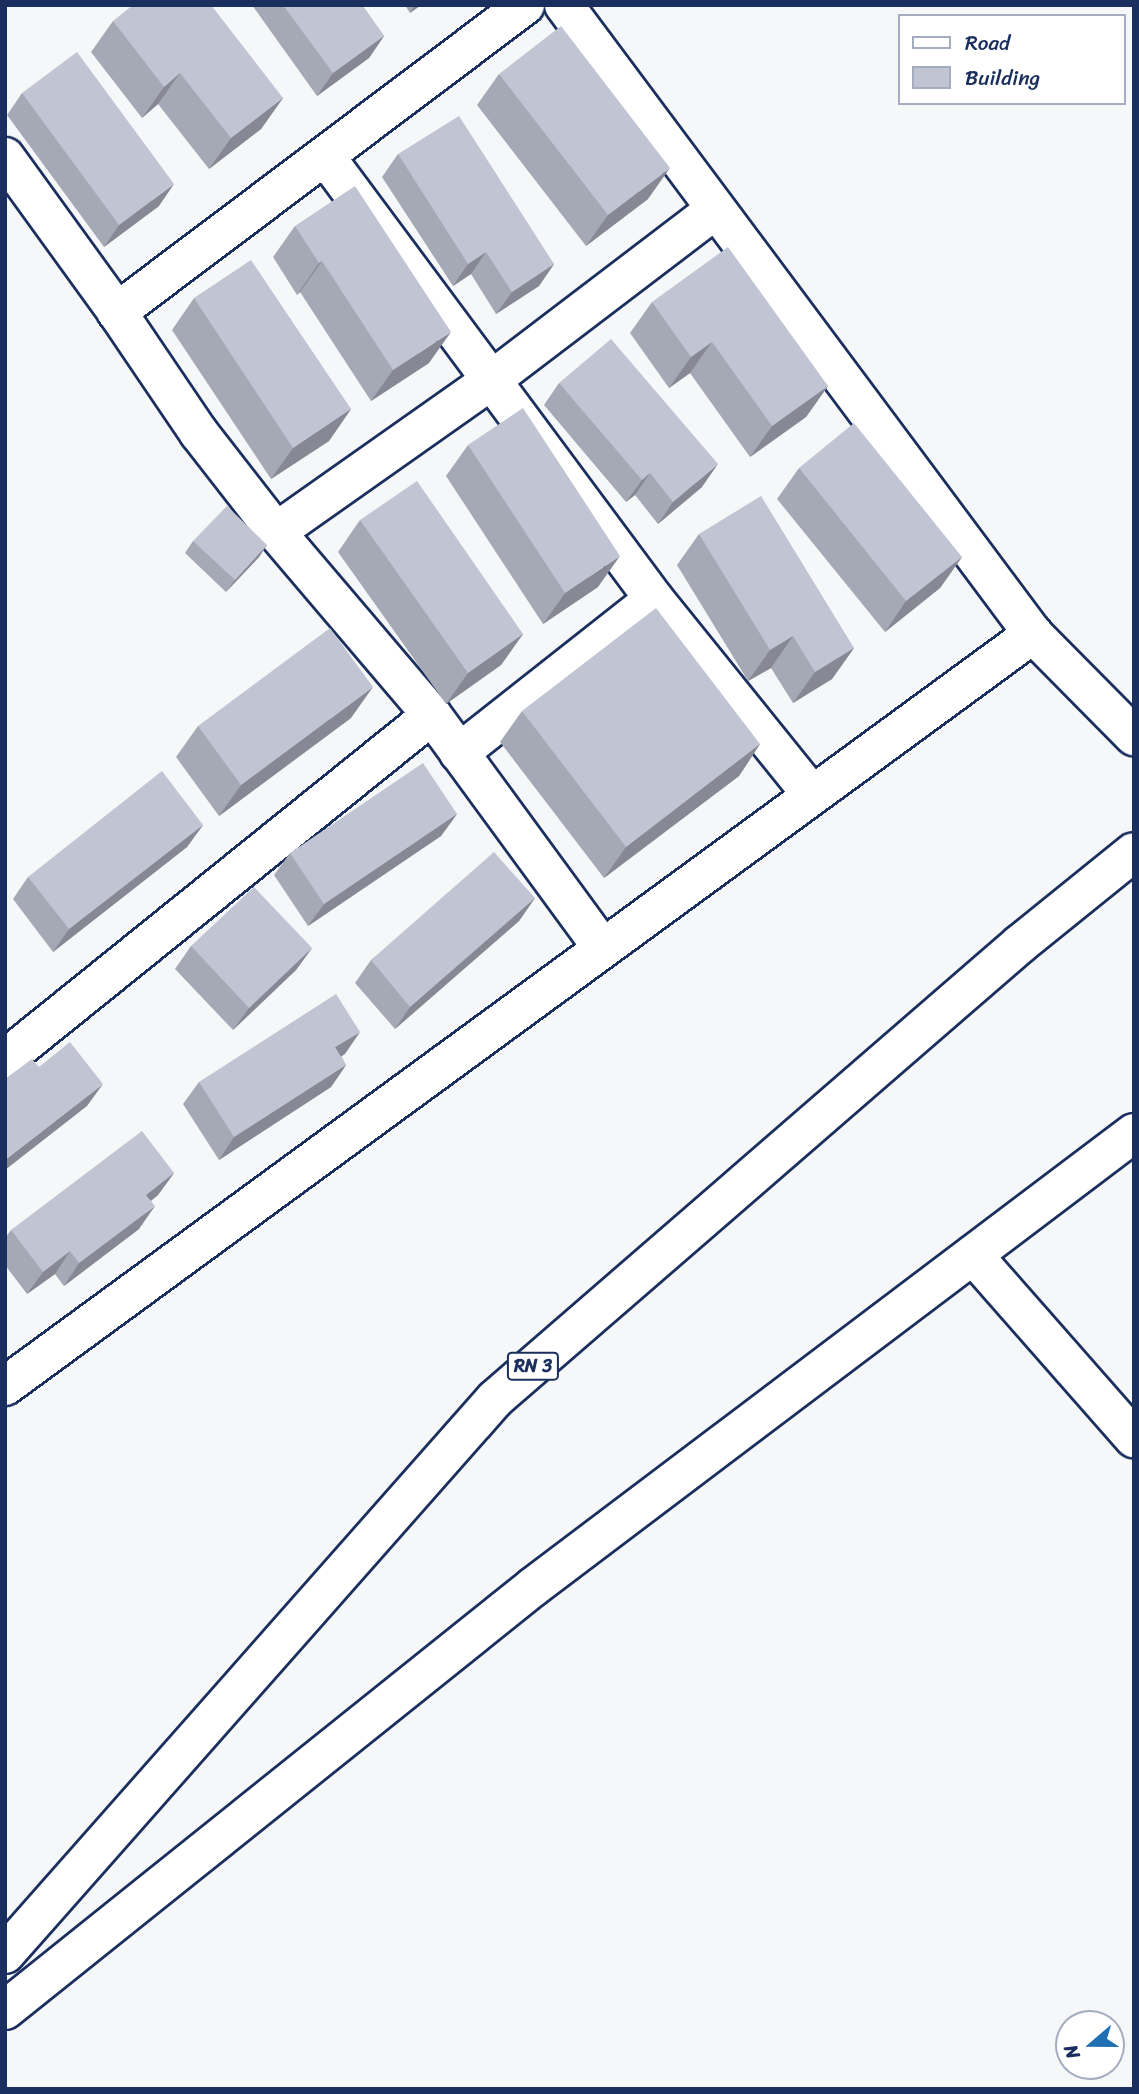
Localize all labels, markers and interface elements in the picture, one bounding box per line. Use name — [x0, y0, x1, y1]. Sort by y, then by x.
legend — [898, 14, 1125, 105]
text: Road — [965, 24, 1010, 62]
text: Building — [965, 59, 1040, 97]
road number: RN 3 — [507, 1352, 559, 1380]
north arrow — [1055, 2010, 1125, 2080]
text: N — [1054, 2040, 1089, 2064]

